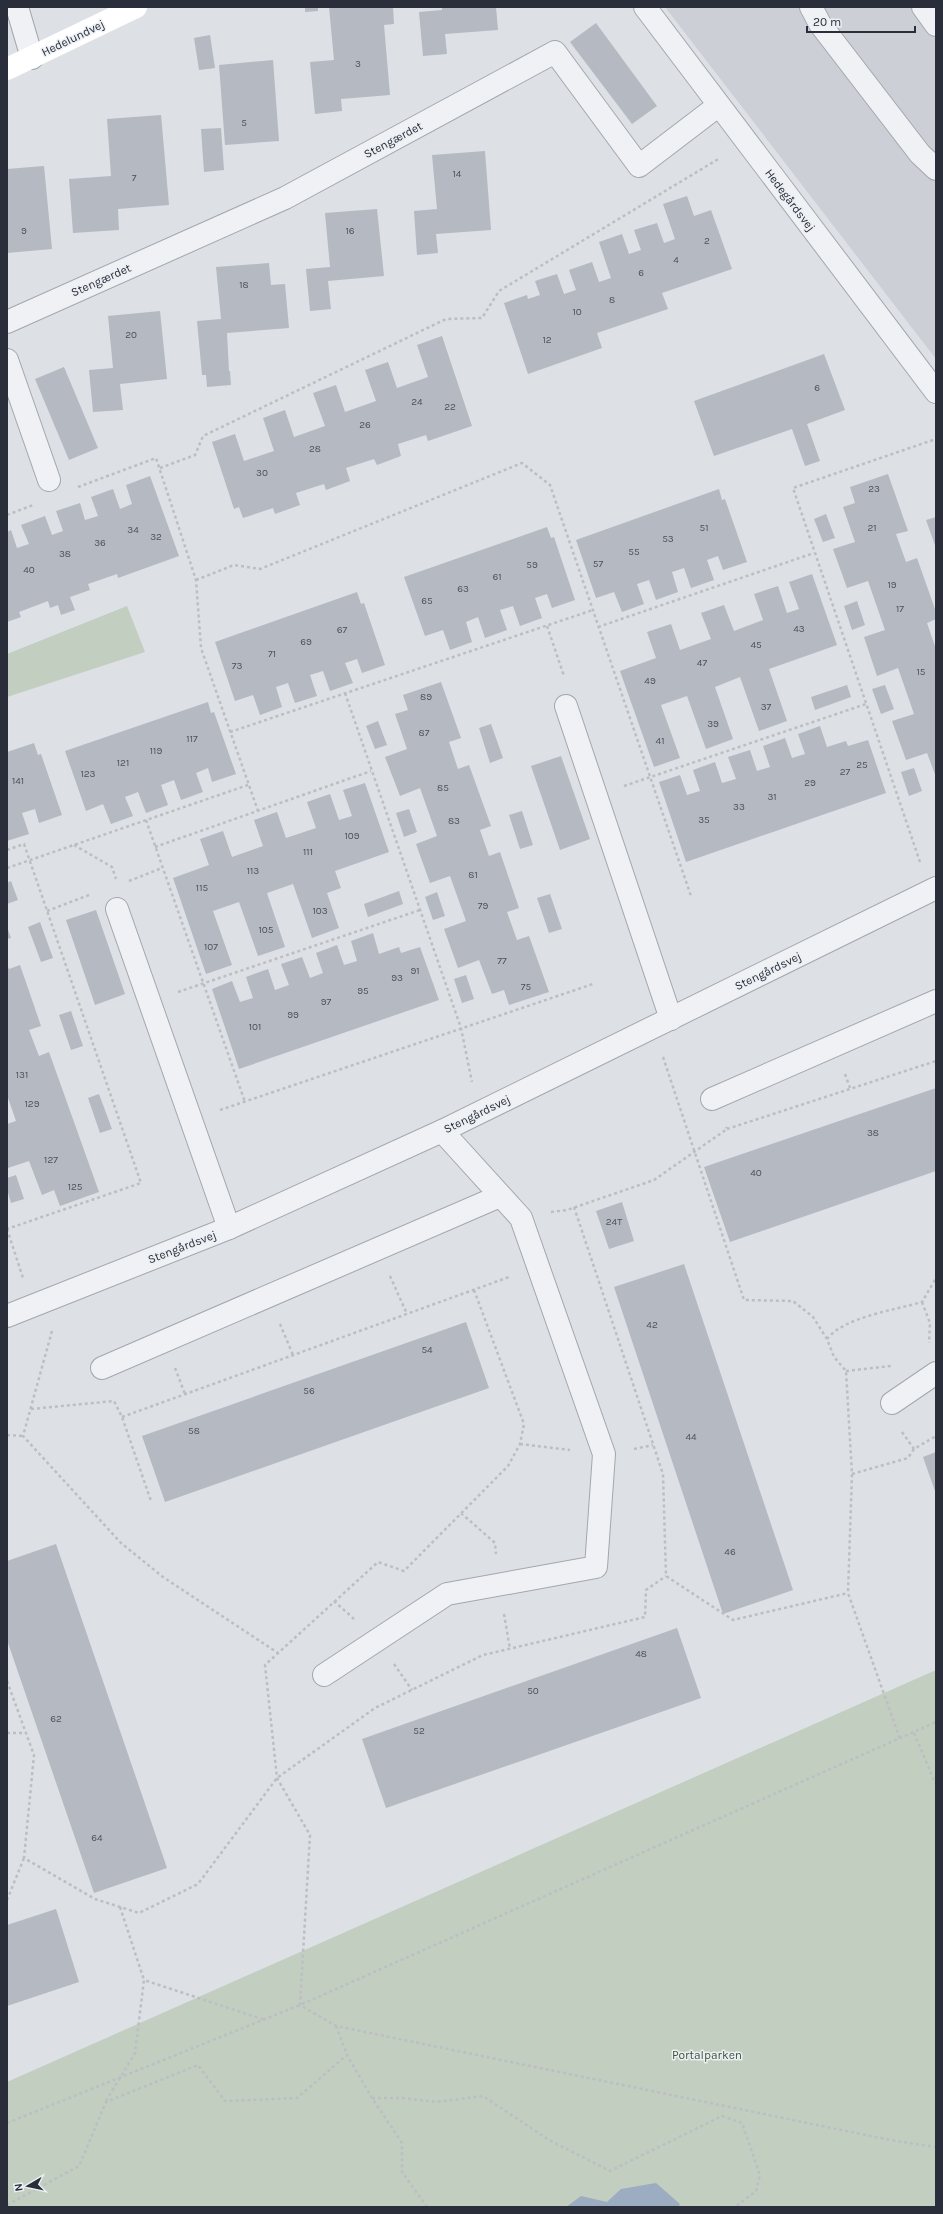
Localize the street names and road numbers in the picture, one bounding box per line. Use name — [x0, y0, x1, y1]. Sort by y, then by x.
street label: Hedelundvej — [39, 17, 107, 59]
street label: Stengærdet — [361, 119, 425, 161]
street label: Hedegårdsvej — [762, 166, 818, 234]
street label: Stengærdet — [69, 260, 134, 299]
street label: Stengårdsvej — [732, 949, 804, 993]
street label: Stengårdsvej — [441, 1092, 513, 1136]
street label: Stengårdsvej — [146, 1228, 218, 1266]

